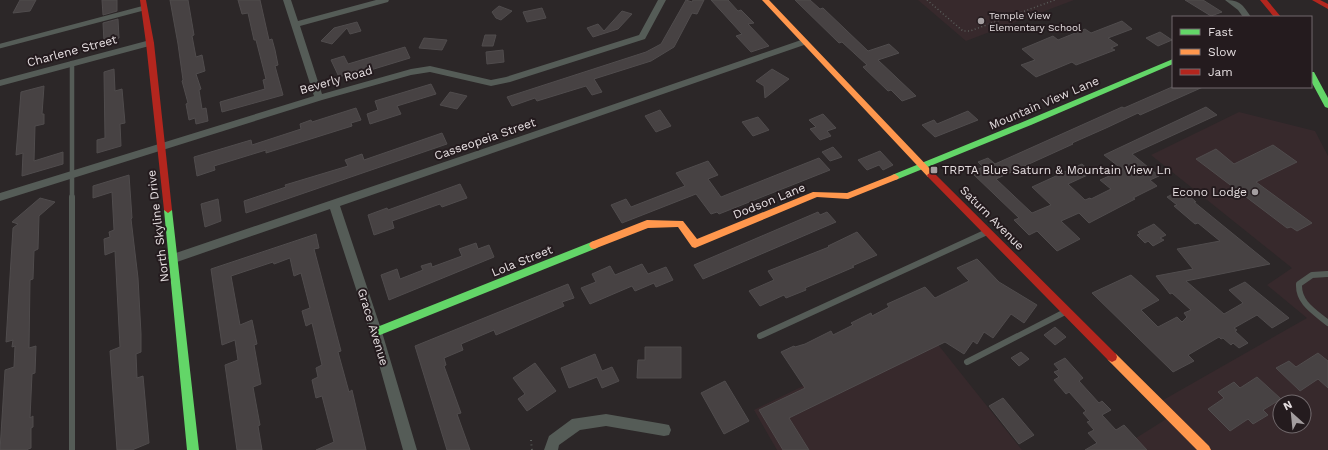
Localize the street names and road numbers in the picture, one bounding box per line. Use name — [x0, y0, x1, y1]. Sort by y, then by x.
street label: Charlene Street — [26, 32, 118, 70]
street label: Beverly Road — [298, 63, 374, 97]
street label: Mountain View Lane — [987, 73, 1101, 133]
street label: Casseopeia Street — [433, 115, 537, 163]
street label: North Skyline Drive — [144, 169, 172, 283]
street label: Dodson Lane — [731, 180, 807, 222]
street label: Saturn Avenue — [957, 183, 1027, 253]
street label: Lola Street — [489, 242, 555, 280]
street label: Grace Avenue — [355, 287, 391, 367]

